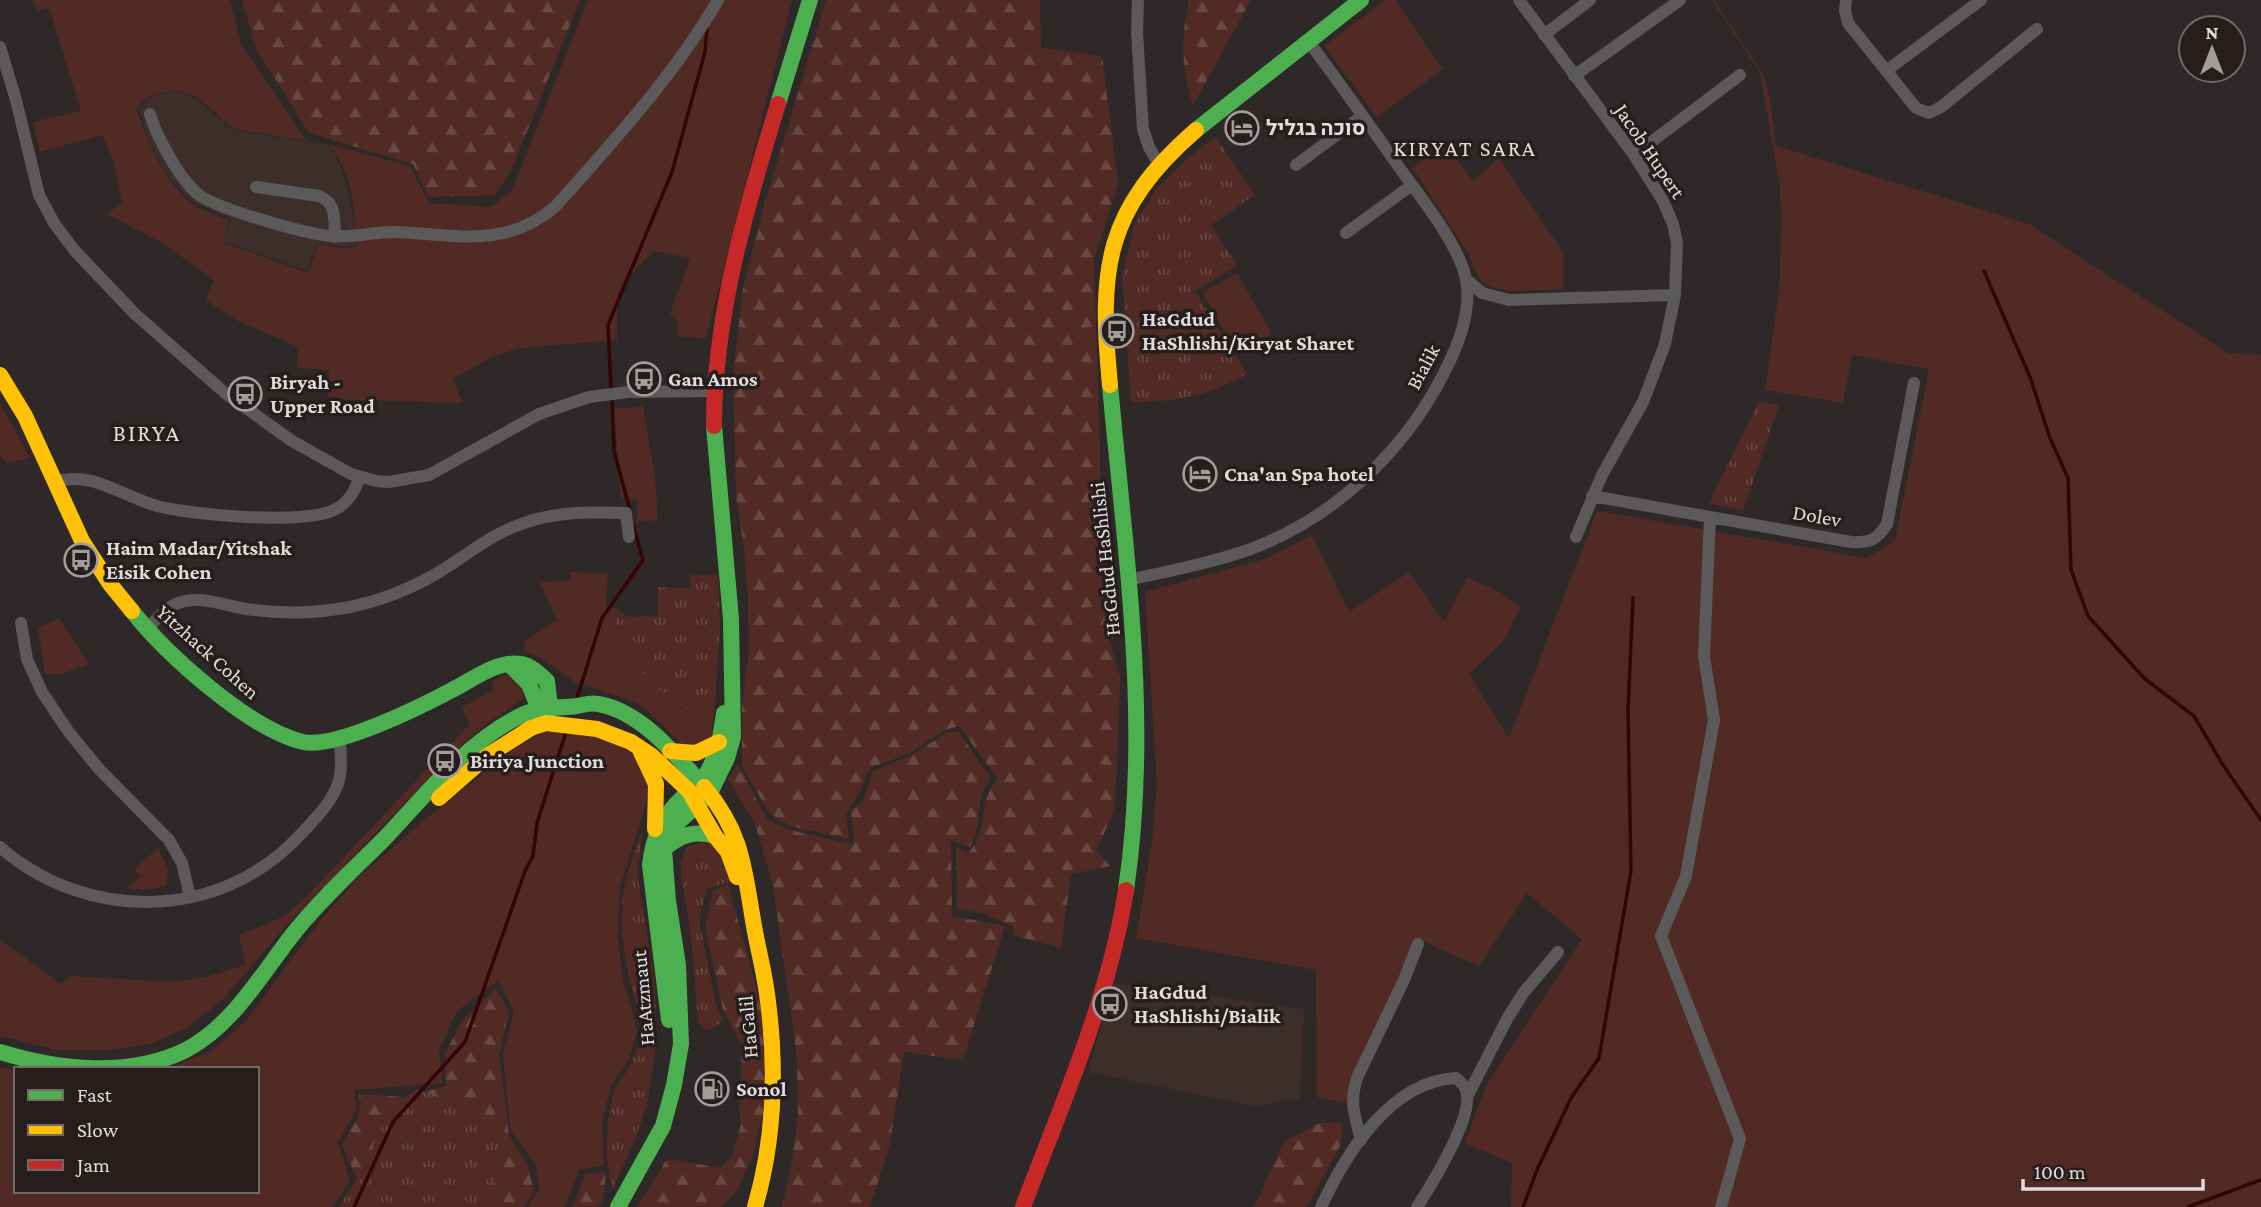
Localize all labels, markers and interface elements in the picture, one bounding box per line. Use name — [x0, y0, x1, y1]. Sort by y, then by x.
north arrow — [2177, 14, 2247, 84]
text: N — [2206, 22, 2219, 43]
street label: Jacob Hupert — [1608, 97, 1691, 204]
hotel icon: סוכה בגליל — [1223, 109, 1261, 147]
place label: סוכה בגליל — [1266, 116, 1365, 140]
district label: KIRYAT SARA — [1393, 135, 1537, 161]
place label: HaGdud HaShlishi/Kiryat Sharet — [1142, 307, 1354, 355]
bus stop icon: HaGdud HaShlishi/Kiryat Sharet — [1098, 312, 1136, 350]
street label: Bialik — [1401, 340, 1445, 394]
bus stop icon: Gan Amos — [625, 360, 663, 398]
place label: Gan Amos — [668, 367, 758, 391]
place label: Biryah - Upper Road — [270, 370, 375, 418]
bus stop icon: Biryah - Upper Road — [226, 375, 264, 413]
district label: BIRYA — [113, 419, 181, 446]
hotel icon: Cna'an Spa hotel — [1181, 455, 1219, 493]
place label: Cna'an Spa hotel — [1224, 462, 1374, 486]
street label: HaGdud HaShlishi — [1085, 480, 1125, 637]
street label: Dolev — [1791, 500, 1843, 532]
place label: Haim Madar/Yitshak Eisik Cohen — [106, 536, 292, 584]
bus stop icon: Haim Madar/Yitshak Eisik Cohen — [62, 541, 100, 579]
street label: Yitzhack Cohen — [152, 600, 264, 704]
bus stop icon: Biriya Junction — [426, 742, 464, 780]
place label: Biriya Junction — [470, 749, 604, 773]
street label: HaAtzmaut — [627, 948, 659, 1047]
place label: HaGdud HaShlishi/Bialik — [1134, 980, 1281, 1028]
bus stop icon: HaGdud HaShlishi/Bialik — [1091, 985, 1129, 1023]
street label: HaGalil — [733, 995, 763, 1059]
legend — [14, 1067, 259, 1193]
fuel station icon: Sonol — [693, 1070, 731, 1108]
place label: Sonol — [736, 1077, 787, 1101]
text: Fast — [77, 1083, 113, 1107]
text: Slow — [77, 1118, 119, 1142]
scale bar — [2023, 1148, 2203, 1192]
text: Jam — [75, 1153, 110, 1177]
text: 100 m — [2034, 1160, 2086, 1184]

